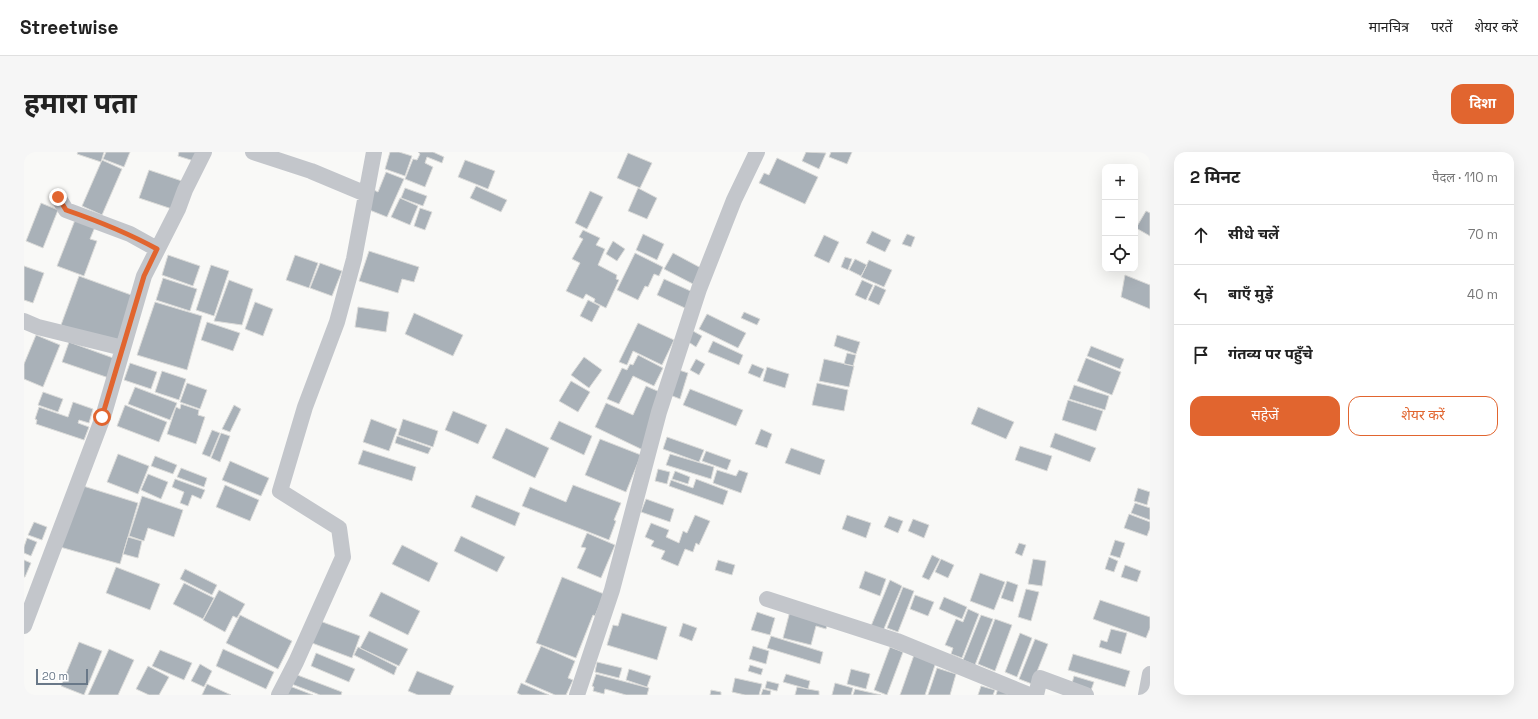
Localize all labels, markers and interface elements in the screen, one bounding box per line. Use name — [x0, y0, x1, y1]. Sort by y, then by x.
text: Streetwise — [20, 15, 119, 40]
text: मानचित्र — [1369, 18, 1409, 36]
text: परतें — [1431, 18, 1453, 36]
text: शेयर करें — [1475, 18, 1518, 36]
button: दिशा — [1451, 84, 1514, 124]
text: हमारा पता — [24, 85, 137, 121]
map controls — [1102, 164, 1138, 272]
button: + — [1102, 164, 1138, 200]
text: 2 मिनट — [1190, 166, 1240, 188]
text: पैदल · 110 m — [1432, 169, 1498, 186]
route end — [49, 188, 67, 206]
button: − — [1102, 200, 1138, 236]
icon: ahead — [1190, 224, 1212, 246]
text: सीधे चलें — [1228, 224, 1279, 243]
text: 70 m — [1468, 226, 1498, 243]
button: locate — [1102, 236, 1138, 272]
icon: left — [1190, 284, 1212, 306]
text: बाएँ मुड़ें — [1228, 284, 1273, 303]
text: 40 m — [1467, 286, 1498, 303]
icon: arrive — [1190, 344, 1212, 366]
text: गंतव्य पर पहुँचे — [1228, 344, 1313, 363]
button: सहेजें — [1190, 396, 1340, 436]
button: शेयर करें — [1348, 396, 1498, 436]
route start — [93, 408, 111, 426]
scale bar — [36, 667, 88, 686]
text: 20 m — [42, 669, 68, 683]

